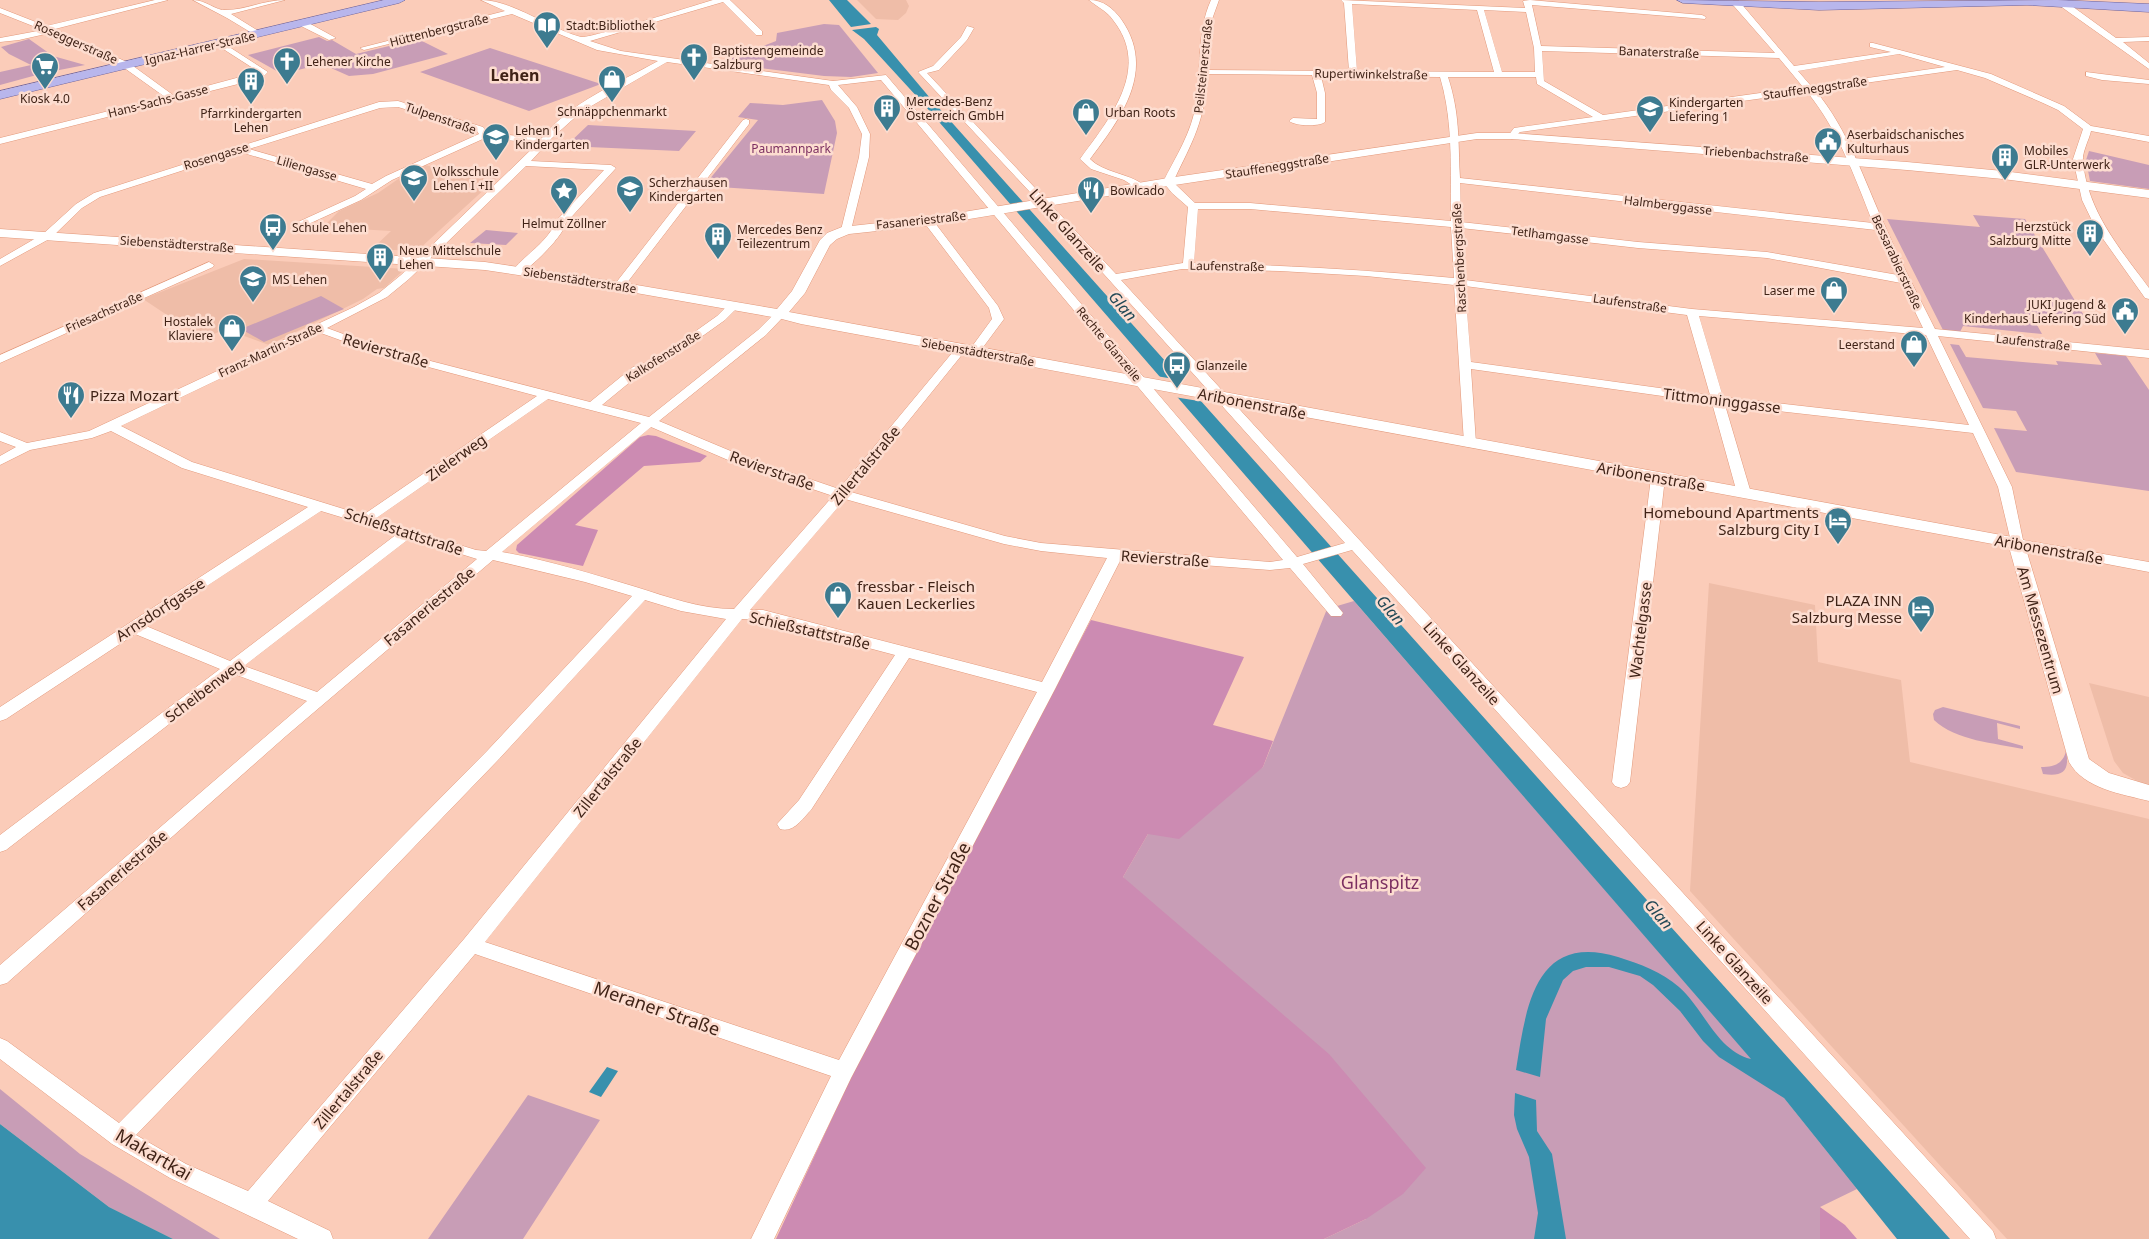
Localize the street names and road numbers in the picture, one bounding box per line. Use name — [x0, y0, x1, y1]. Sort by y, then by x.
street label: Hüttenbergstraße — [388, 9, 490, 51]
street label: Roseggerstraße — [32, 16, 121, 68]
street label: Peilsteinerstraße — [1190, 18, 1216, 114]
street label: Ignaz-Harrer-Straße — [143, 27, 257, 69]
street label: Banaterstraße — [1618, 42, 1700, 62]
street label: Rupertiwinkelstraße — [1314, 65, 1428, 83]
street label: Stauffeneggstraße — [1762, 72, 1868, 104]
street label: Hans-Sachs-Gasse — [106, 80, 210, 122]
street label: Tulpenstraße — [403, 98, 479, 138]
street label: Rosengasse — [181, 138, 251, 174]
street label: Triebenbachstraße — [1703, 142, 1809, 166]
street label: Stauffeneggstraße — [1224, 149, 1330, 183]
street label: Liliengasse — [275, 151, 339, 185]
street label: Linke Glanzeile — [1025, 184, 1111, 276]
street label: Halmberggasse — [1623, 191, 1713, 219]
street label: Raschenbergstraße — [1448, 203, 1470, 313]
street label: Fasaneriestraße — [875, 207, 967, 233]
street label: Bessarabierstraße — [1868, 212, 1926, 312]
street label: Tetlhamgasse — [1510, 222, 1590, 248]
street label: Siebenstädterstraße — [119, 232, 235, 256]
street label: Laufenstraße — [1190, 257, 1265, 275]
street label: Siebenstädterstraße — [522, 263, 638, 297]
street label: Friesachstraße — [63, 287, 145, 337]
street label: Laufenstraße — [1592, 289, 1668, 317]
street label: Rechte Glanzeile — [1073, 303, 1146, 385]
street label: Franz-Martin-Straße — [215, 318, 325, 381]
street label: Kalkofenstraße — [622, 326, 704, 386]
street label: Revierstraße — [341, 328, 431, 372]
street label: Laufenstraße — [1995, 330, 2071, 354]
street label: Siebenstädterstraße — [920, 334, 1036, 370]
street label: Aribonenstraße — [1196, 383, 1308, 423]
street label: Tittmoninggasse — [1662, 383, 1782, 417]
street label: Zillertalstraße — [826, 421, 904, 509]
street label: Zielerweg — [422, 429, 490, 485]
street label: Revierstraße — [727, 445, 817, 495]
street label: Aribonenstraße — [1595, 457, 1707, 495]
street label: Schießstattstraße — [342, 502, 466, 560]
street label: Aribonenstraße — [1993, 530, 2105, 568]
street label: Revierstraße — [1120, 545, 1210, 571]
street label: Fasaneriestraße — [379, 562, 479, 650]
street label: Am Messezentrum — [2013, 564, 2069, 696]
street label: Arnsdorfgasse — [112, 573, 208, 645]
street label: Wachtelgasse — [1624, 581, 1656, 679]
street label: Schießstattstraße — [748, 606, 872, 654]
street label: Linke Glanzeile — [1419, 617, 1505, 709]
street label: Scheibenweg — [161, 654, 247, 726]
street label: Zillertalstraße — [569, 733, 645, 821]
street label: Fasaneriestraße — [73, 825, 171, 915]
street label: Bozner Straße — [898, 838, 976, 954]
street label: Linke Glanzeile — [1692, 916, 1778, 1008]
street label: Meraner Straße — [591, 975, 723, 1041]
street label: Zillertalstraße — [309, 1045, 387, 1133]
street label: Makartkai — [111, 1123, 197, 1185]

